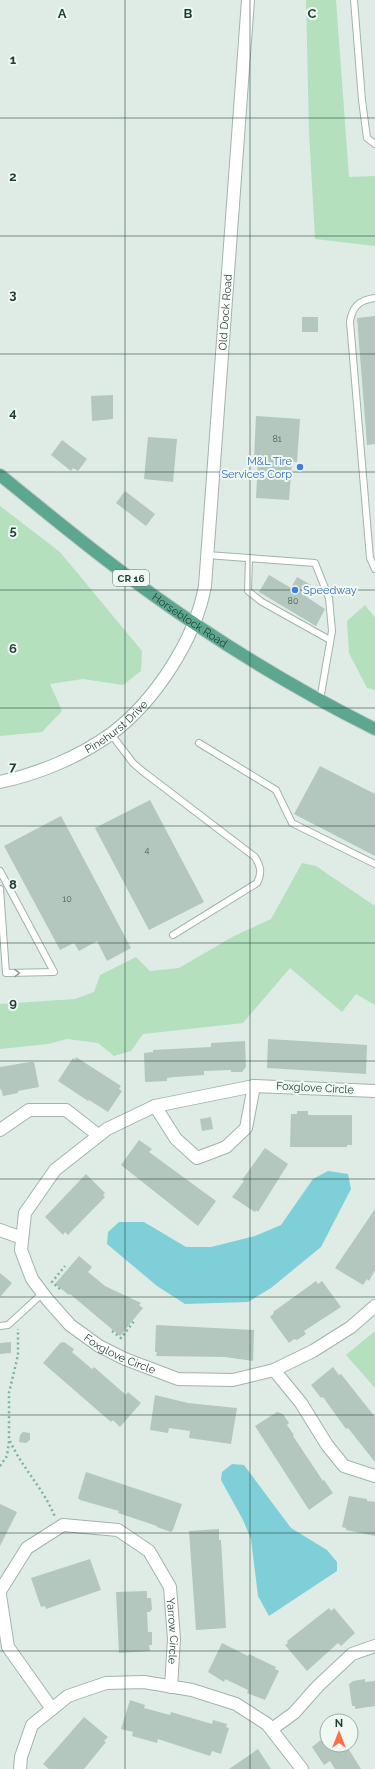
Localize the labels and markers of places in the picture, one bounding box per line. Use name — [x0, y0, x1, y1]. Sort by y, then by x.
place label: M&L Tire Services Corp — [221, 455, 293, 481]
marker: M&L Tire Services Corp — [295, 462, 305, 472]
place label: Speedway — [303, 584, 357, 597]
marker: Speedway — [290, 585, 300, 595]

